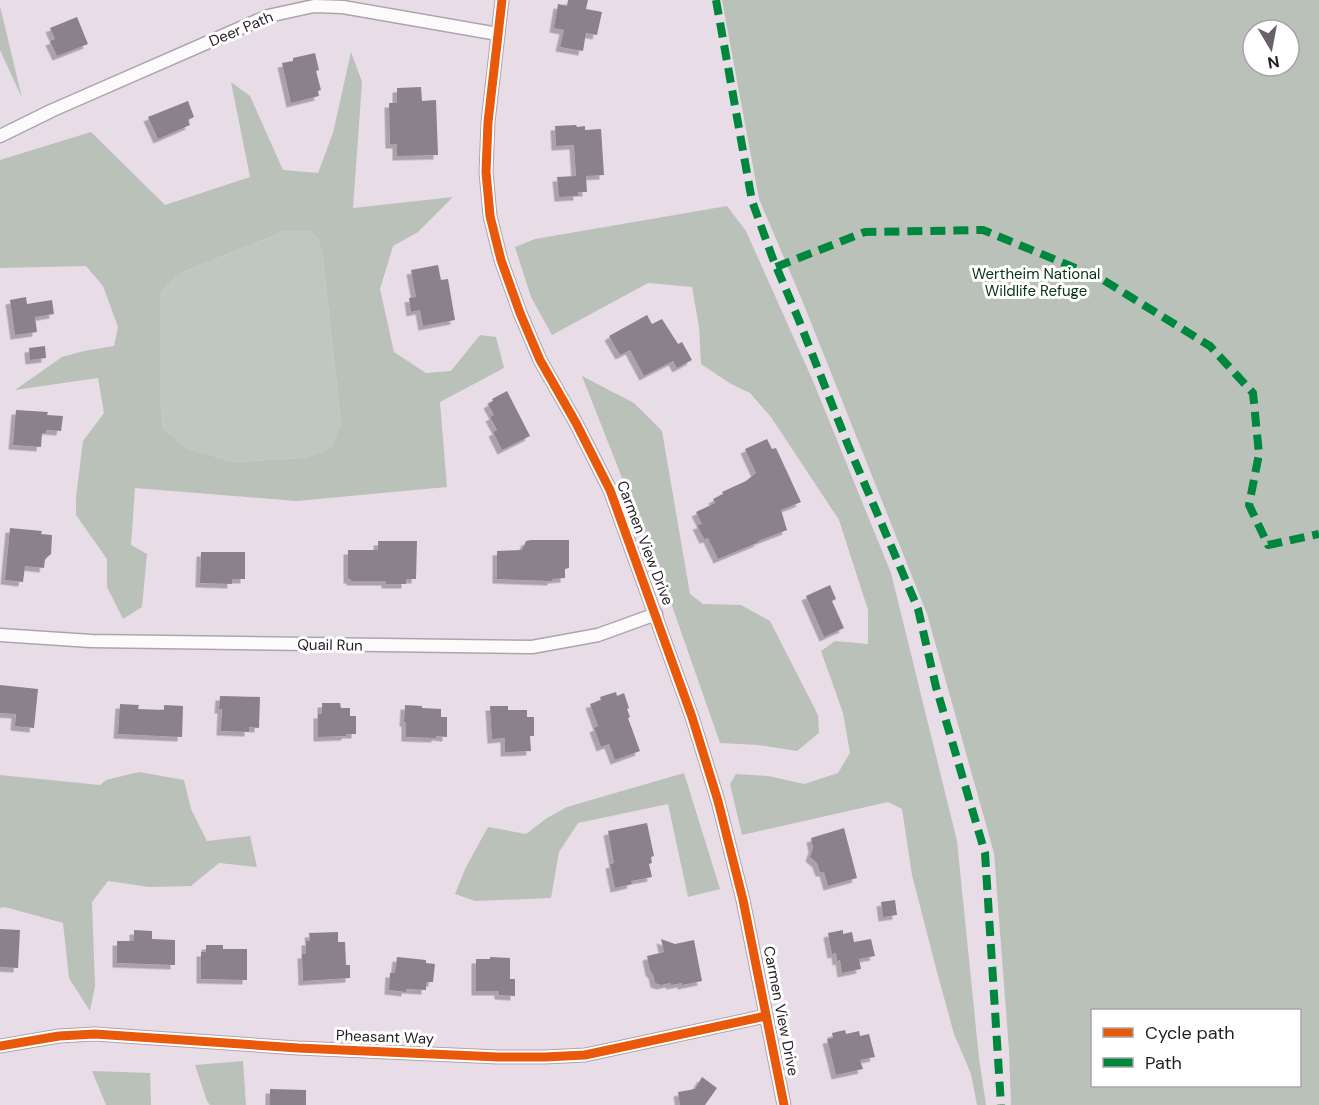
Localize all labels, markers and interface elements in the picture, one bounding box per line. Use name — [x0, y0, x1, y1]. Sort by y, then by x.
street label: Deer Path — [206, 7, 276, 51]
north arrow — [1241, 18, 1301, 78]
text: N — [1266, 51, 1281, 74]
park label: Wertheim National Wildlife Refuge — [972, 264, 1100, 301]
street label: Carmen View Drive — [612, 478, 678, 608]
street label: Quail Run — [297, 634, 363, 656]
street label: Carmen View Drive — [759, 944, 803, 1078]
legend — [1091, 1009, 1301, 1087]
text: Cycle path — [1145, 1021, 1235, 1045]
street label: Pheasant Way — [336, 1025, 435, 1049]
text: Path — [1145, 1051, 1182, 1075]

